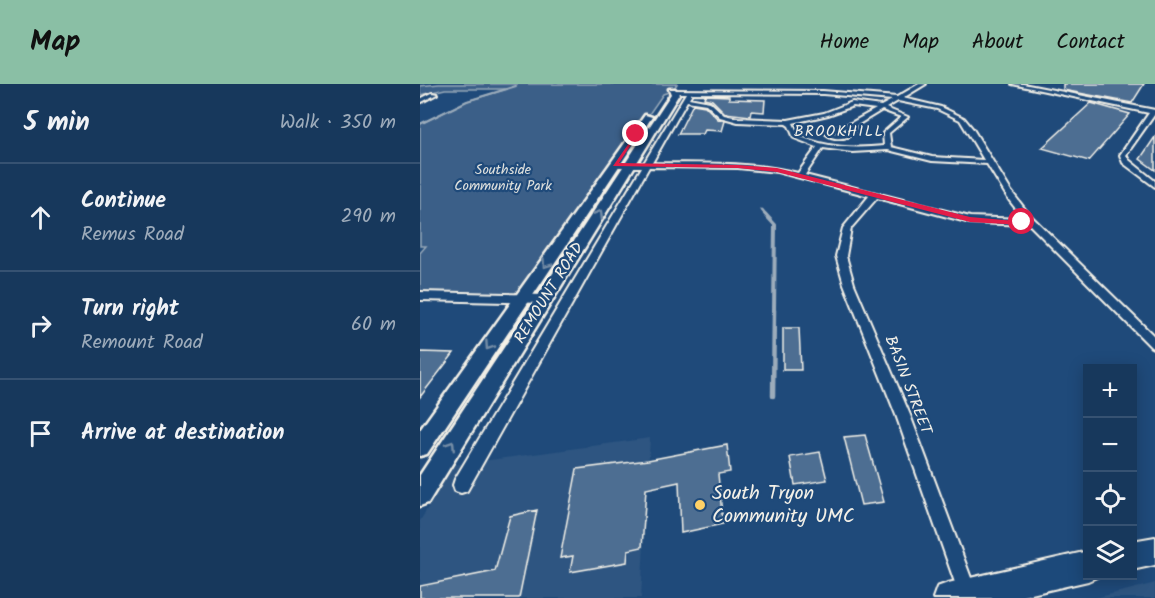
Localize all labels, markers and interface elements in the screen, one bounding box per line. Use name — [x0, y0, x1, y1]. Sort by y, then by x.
text: Map — [30, 20, 81, 65]
text: Home — [820, 26, 869, 59]
text: Map — [902, 26, 939, 59]
text: About — [972, 26, 1023, 59]
text: Contact — [1056, 26, 1125, 59]
text: 5 min — [24, 102, 90, 144]
text: Walk · 350 m — [280, 107, 396, 139]
route end — [622, 120, 648, 146]
district label: BROOKHILL — [794, 120, 884, 144]
park label: Southside Community Park — [454, 159, 552, 197]
text: Continue — [81, 184, 166, 219]
icon: ahead — [24, 201, 57, 234]
text: 290 m — [341, 201, 396, 233]
route start — [1008, 208, 1034, 234]
one-way arrow — [591, 210, 603, 220]
text: Remus Road — [81, 219, 184, 251]
street label: REMOUNT ROAD — [508, 237, 590, 349]
one-way arrow — [542, 258, 553, 269]
text: Turn right — [81, 292, 179, 327]
icon: right — [24, 309, 57, 342]
text: 60 m — [351, 309, 396, 341]
text: Remount Road — [81, 327, 203, 359]
street label: BASIN STREET — [878, 332, 939, 440]
one-way arrow — [485, 340, 496, 351]
map controls — [1083, 364, 1137, 580]
button: + — [1083, 364, 1137, 418]
text: Arrive at destination — [81, 416, 284, 451]
icon: arrive — [24, 417, 57, 450]
button: − — [1083, 418, 1137, 472]
one-way arrow — [444, 441, 455, 452]
button: locate — [1083, 472, 1137, 526]
place label: South Tryon Community UMC — [712, 478, 855, 533]
marker: South Tryon Community UMC — [693, 498, 707, 512]
button: layers — [1083, 526, 1137, 580]

